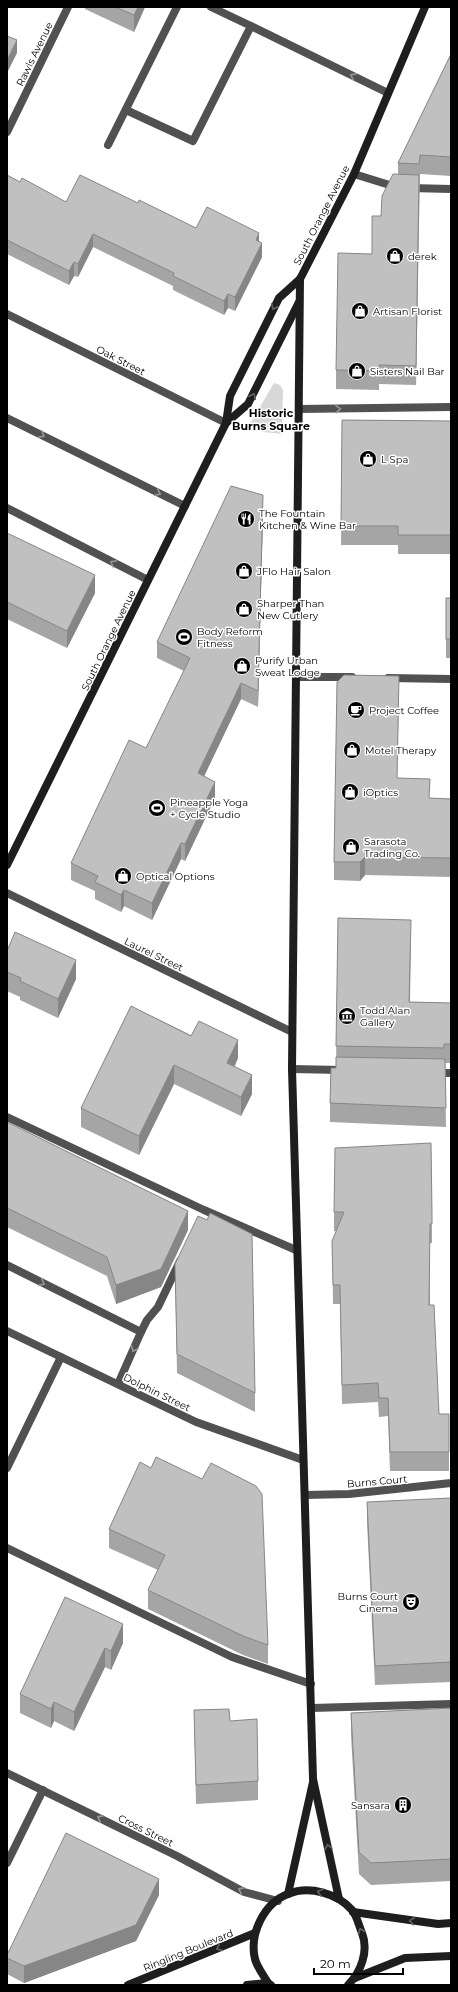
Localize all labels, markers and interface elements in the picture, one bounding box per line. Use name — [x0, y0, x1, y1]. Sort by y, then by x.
street label: Rawls Avenue — [13, 20, 56, 88]
one-way arrow — [350, 73, 358, 81]
street label: South Orange Avenue — [291, 163, 352, 267]
shop icon: derek — [385, 246, 405, 266]
place label: derek — [408, 250, 437, 263]
shop icon: Artisan Florist — [350, 301, 370, 321]
one-way arrow — [271, 303, 279, 310]
place label: Artisan Florist — [373, 305, 442, 318]
street label: Oak Street — [94, 343, 147, 378]
shop icon: Sisters Nail Bar — [347, 361, 367, 381]
place label: Sisters Nail Bar — [370, 365, 445, 378]
one-way arrow — [248, 392, 256, 400]
one-way arrow — [335, 404, 341, 413]
district label: Historic Burns Square — [232, 406, 310, 433]
one-way arrow — [38, 430, 45, 438]
shop icon: L Spa — [358, 449, 378, 469]
place label: L Spa — [381, 453, 408, 466]
one-way arrow — [154, 488, 162, 496]
place label: The Fountain Kitchen & Wine Bar — [259, 507, 356, 532]
restaurant icon: The Fountain Kitchen & Wine Bar — [236, 509, 256, 529]
one-way arrow — [110, 560, 117, 567]
shop icon: JFlo Hair Salon — [234, 561, 254, 581]
place label: JFlo Hair Salon — [256, 565, 331, 578]
street label: South Orange Avenue — [78, 588, 139, 693]
place label: Sharper Than New Cutlery — [257, 597, 324, 622]
shop icon: Sharper Than New Cutlery — [234, 599, 254, 619]
place label: Body Reform Fitness — [197, 625, 263, 650]
sports icon: Body Reform Fitness — [174, 627, 194, 647]
place label: Purify Urban Sweat Lodge — [255, 654, 320, 679]
shop icon: Purify Urban Sweat Lodge — [232, 656, 252, 676]
cafe icon: Project Coffee — [346, 700, 366, 720]
place label: Project Coffee — [369, 704, 439, 717]
shop icon: Motel Therapy — [342, 740, 362, 760]
place label: Motel Therapy — [365, 744, 437, 757]
shop icon: iOptics — [340, 782, 360, 802]
place label: iOptics — [363, 786, 398, 799]
place label: Pineapple Yoga + Cycle Studio — [170, 796, 248, 821]
sports icon: Pineapple Yoga + Cycle Studio — [147, 798, 167, 818]
place label: Sarasota Trading Co. — [364, 835, 420, 860]
shop icon: Sarasota Trading Co. — [341, 837, 361, 857]
shop icon: Optical Options — [113, 866, 133, 886]
place label: Optical Options — [136, 870, 215, 883]
street label: Laurel Street — [122, 935, 185, 974]
place label: Todd Alan Gallery — [360, 1004, 410, 1029]
museum icon: Todd Alan Gallery — [337, 1006, 357, 1026]
one-way arrow — [38, 1278, 45, 1286]
one-way arrow — [131, 1345, 139, 1353]
street label: Dolphin Street — [121, 1371, 192, 1414]
street label: Burns Court — [346, 1472, 408, 1491]
place label: Burns Court Cinema — [337, 1590, 398, 1615]
theatre icon: Burns Court Cinema — [401, 1592, 421, 1612]
building icon: Sansara — [393, 1795, 413, 1815]
place label: Sansara — [351, 1799, 390, 1812]
street label: Cross Street — [116, 1811, 176, 1849]
one-way arrow — [97, 1815, 104, 1823]
one-way arrow — [324, 1844, 332, 1850]
one-way arrow — [237, 1887, 245, 1895]
one-way arrow — [317, 1888, 324, 1897]
one-way arrow — [409, 1917, 415, 1926]
street label: Ringling Boulevard — [141, 1926, 235, 1974]
one-way arrow — [358, 1928, 366, 1935]
one-way arrow — [216, 1944, 223, 1952]
scale bar — [314, 1950, 403, 1976]
text: 20 m — [320, 1956, 351, 1971]

